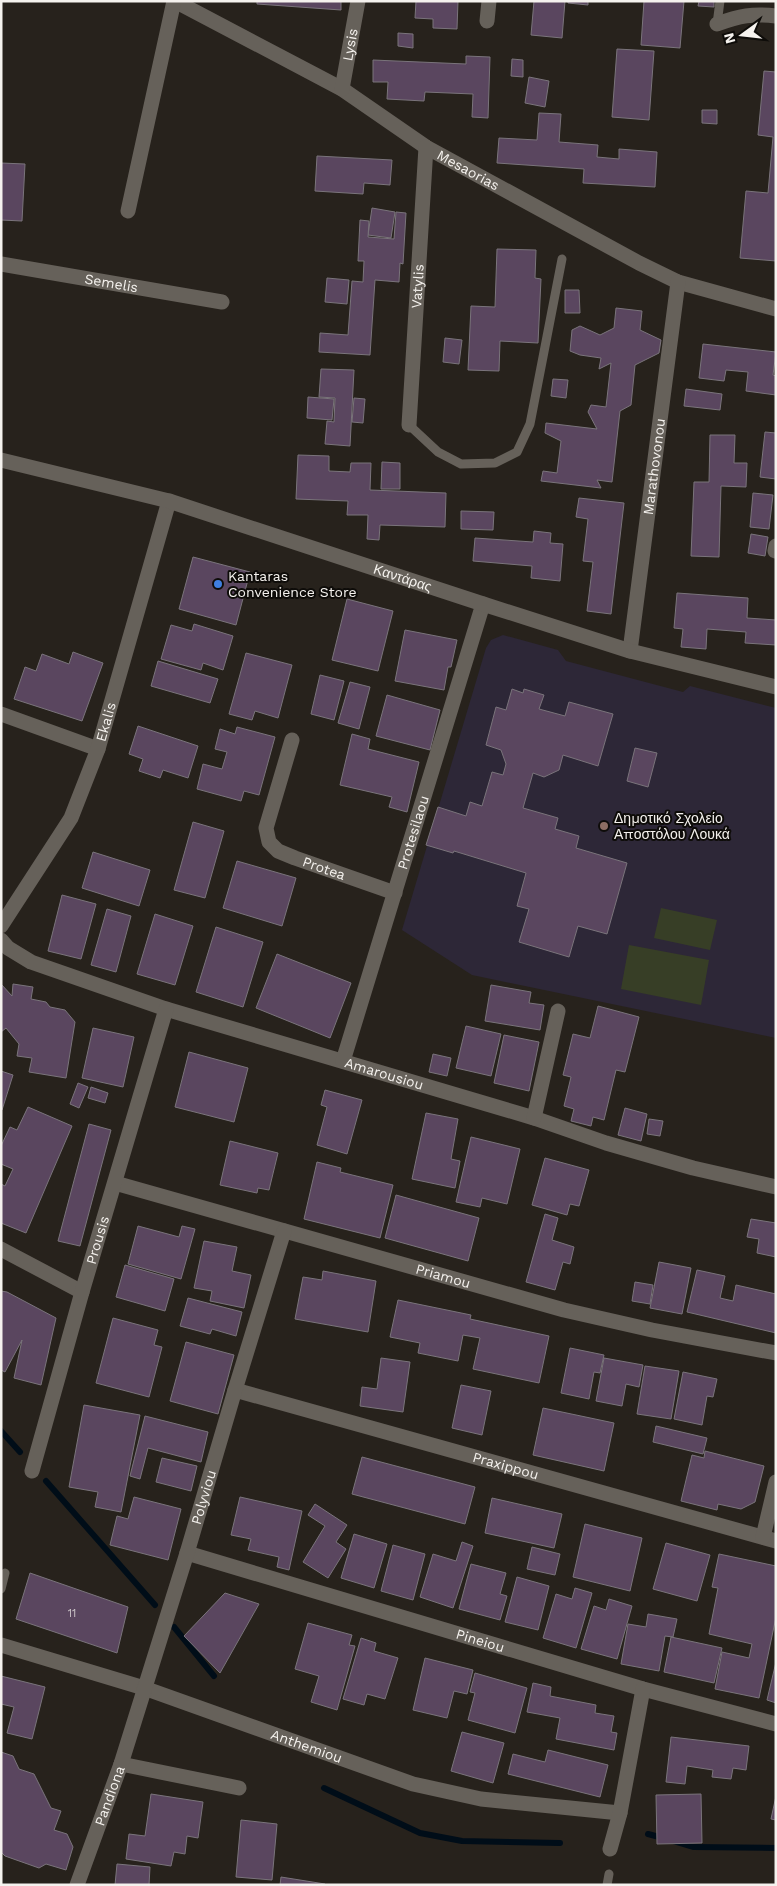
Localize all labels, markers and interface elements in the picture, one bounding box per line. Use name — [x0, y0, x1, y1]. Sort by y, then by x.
north arrow — [717, 10, 767, 60]
street label: Lysis — [339, 27, 361, 62]
text: N — [720, 31, 739, 45]
street label: Mesaorias — [434, 147, 502, 193]
street label: Vatylis — [408, 264, 427, 309]
street label: Semelis — [83, 271, 139, 295]
street label: Marathovonou — [640, 417, 668, 516]
street label: Καντάρας — [372, 561, 434, 595]
place label: Kantaras Convenience Store — [228, 568, 356, 600]
marker: Kantaras Convenience Store — [212, 578, 224, 590]
street label: Ekalis — [93, 700, 119, 743]
street label: Protesilaou — [394, 793, 432, 871]
place label: Δημοτικό Σχολείο Αποστόλου Λουκά — [614, 810, 730, 842]
marker: Δημοτικό Σχολείο Αποστόλου Λουκά — [598, 820, 610, 832]
street label: Protea — [301, 853, 348, 883]
street label: Amarousiou — [343, 1054, 425, 1093]
street label: Prousis — [83, 1214, 112, 1266]
street label: Priamou — [414, 1260, 472, 1291]
street label: Praxippou — [471, 1449, 540, 1482]
street label: Polyviou — [188, 1468, 219, 1526]
house number: 11 — [68, 1607, 76, 1620]
street label: Pineiou — [454, 1626, 506, 1655]
street label: Anthemiou — [269, 1726, 344, 1766]
street label: Pandiona — [91, 1763, 128, 1828]

